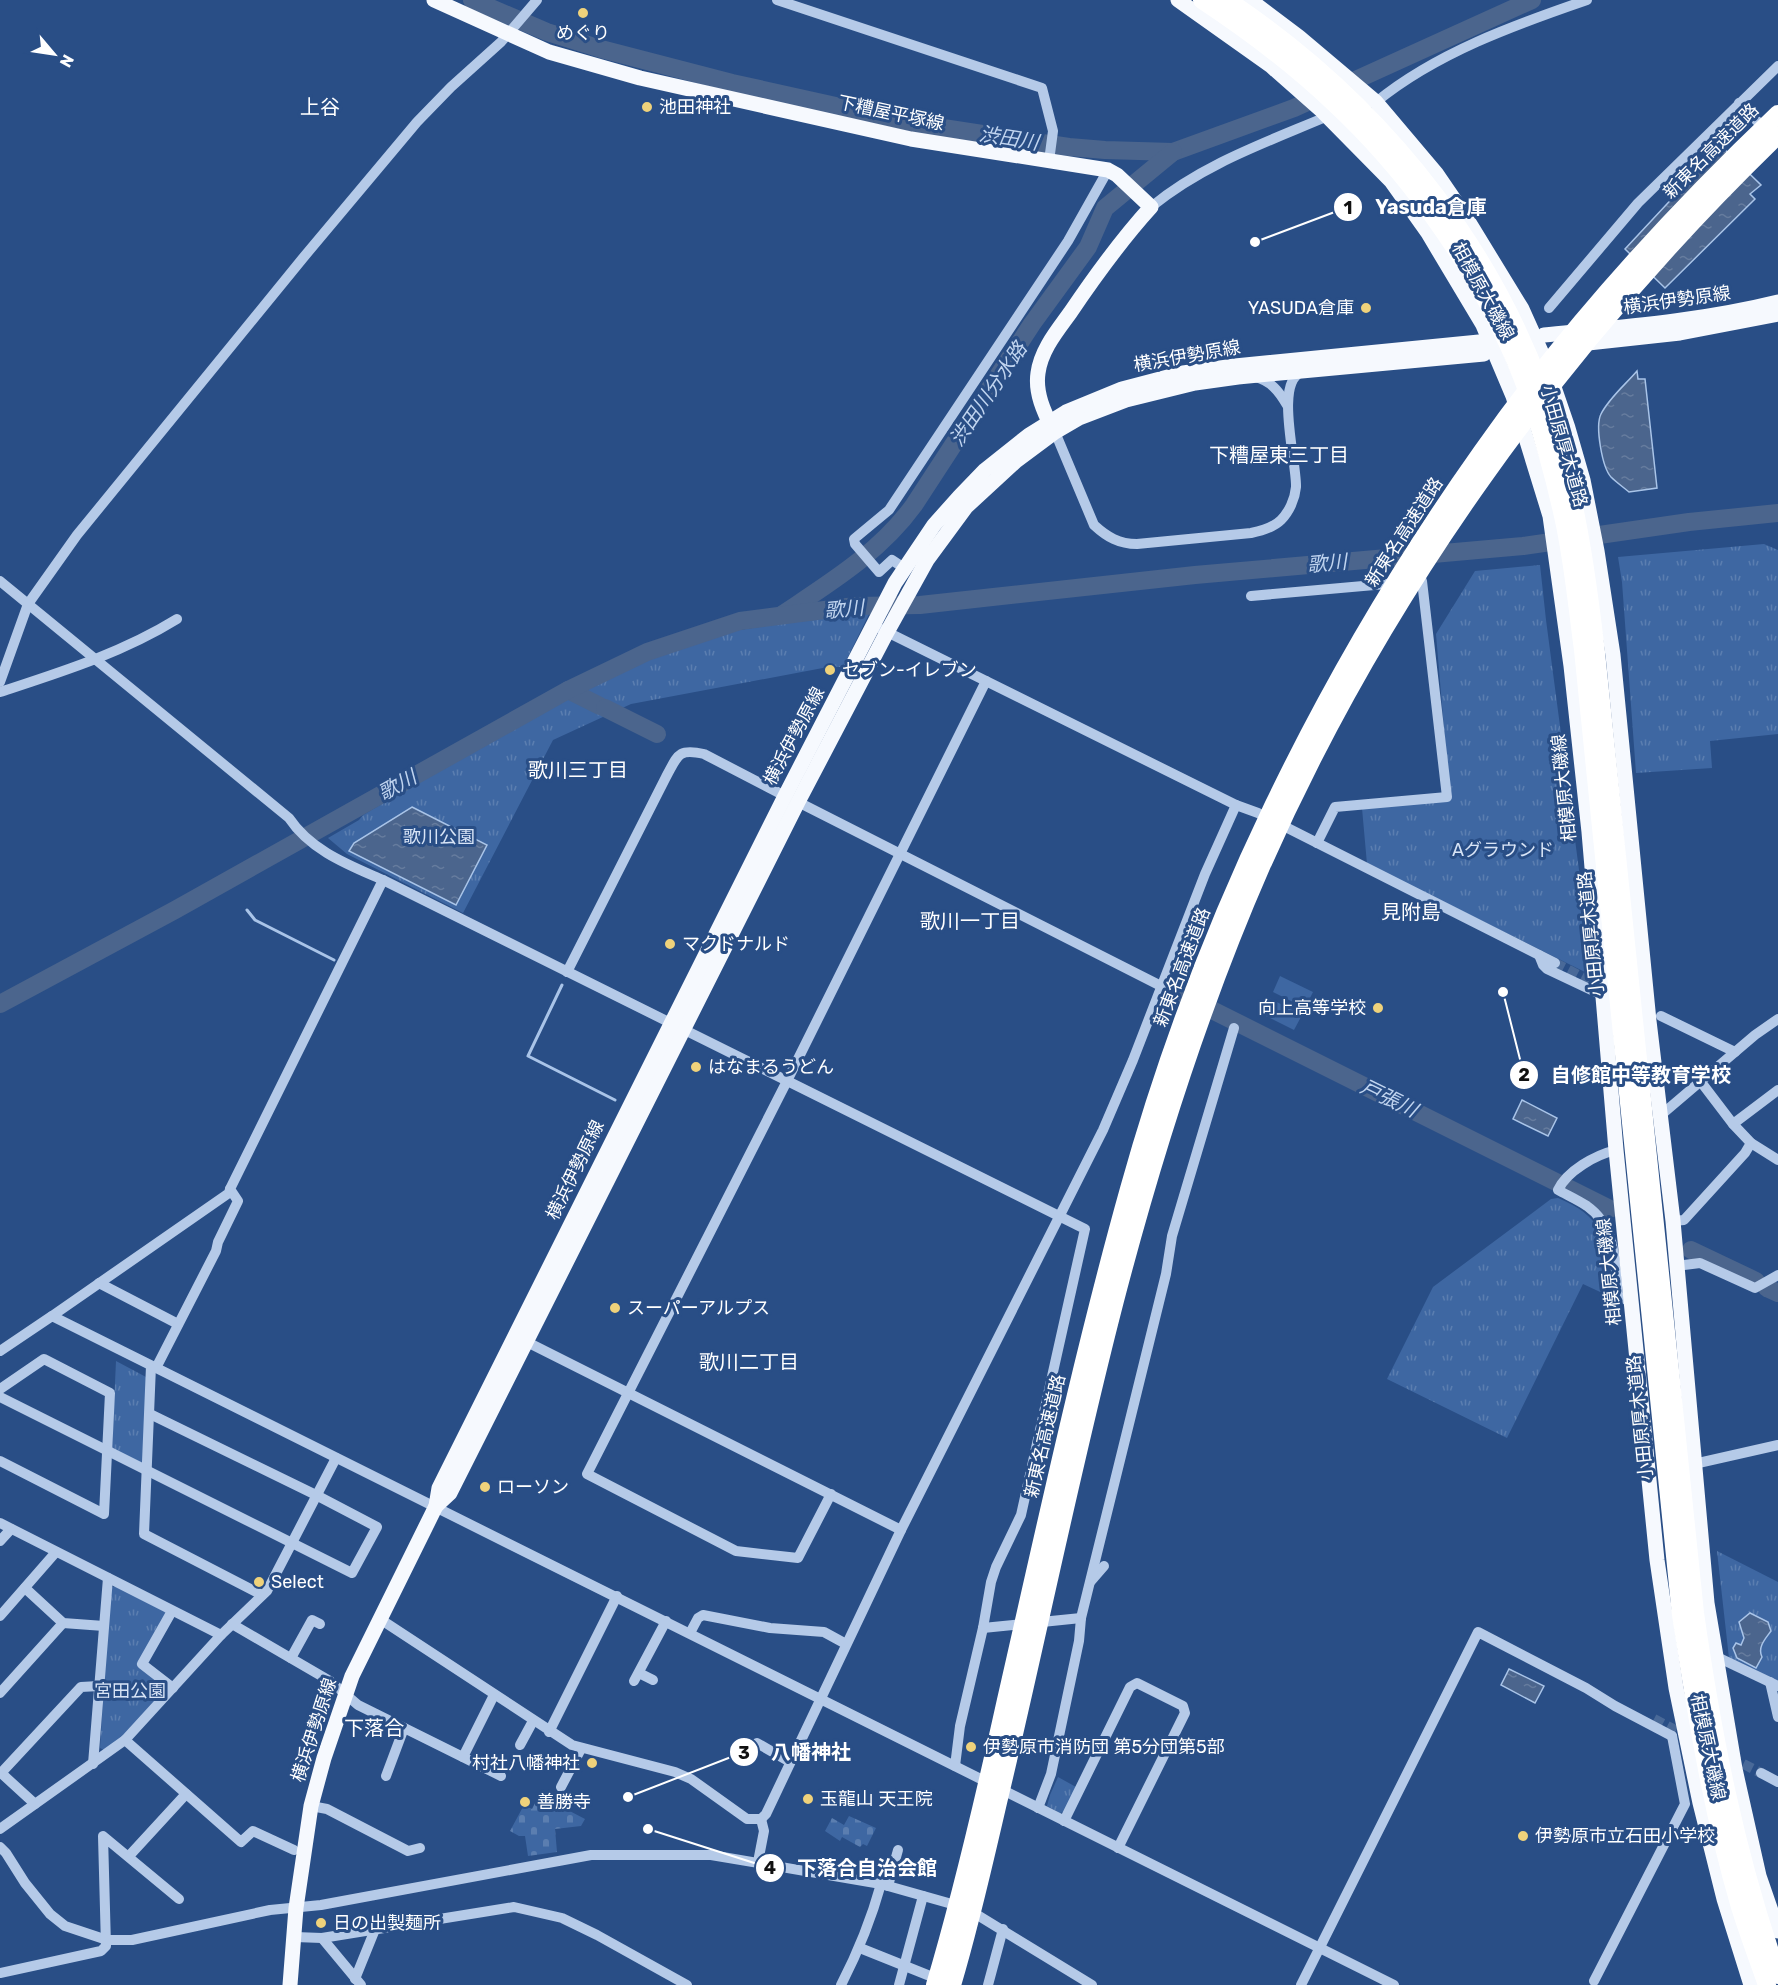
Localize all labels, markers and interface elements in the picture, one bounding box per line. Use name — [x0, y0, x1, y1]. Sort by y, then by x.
marker: めぐり — [576, 6, 590, 20]
place label: めぐり — [556, 22, 610, 44]
north arrow — [24, 24, 84, 84]
text: N — [56, 51, 78, 71]
street label: 下糟屋平塚線 — [836, 91, 946, 135]
district label: 上谷 — [300, 95, 340, 119]
place label: 池田神社 — [659, 96, 731, 118]
street label: 新東名高速道路 — [1659, 99, 1763, 203]
marker: 池田神社 — [640, 100, 654, 114]
water label: 渋田川 — [977, 121, 1042, 155]
callout: Yasuda倉庫 — [1333, 188, 1499, 226]
text: Yasuda倉庫 — [1375, 195, 1487, 219]
text: 1 — [1344, 197, 1352, 219]
street label: 相模原大磯線 — [1447, 238, 1519, 344]
street label: 横浜伊勢原線 — [1622, 282, 1732, 318]
place label: YASUDA倉庫 — [1248, 297, 1354, 319]
marker: YASUDA倉庫 — [1359, 301, 1373, 315]
water label: 渋田川分水路 — [944, 336, 1033, 450]
street label: 横浜伊勢原線 — [1132, 336, 1242, 376]
street label: 小田原厚木道路 — [1536, 382, 1592, 510]
district label: 下糟屋東三丁目 — [1209, 443, 1349, 467]
street label: 新東名高速道路 — [1360, 473, 1448, 591]
water label: 歌川 — [1306, 549, 1350, 577]
water label: 歌川 — [823, 595, 867, 623]
place label: セブン-イレブン — [842, 659, 977, 681]
marker: セブン-イレブン — [823, 663, 837, 677]
street label: 横浜伊勢原線 — [759, 683, 829, 789]
street label: 相模原大磯線 — [1547, 733, 1581, 843]
district label: 歌川三丁目 — [528, 758, 628, 782]
water label: 歌川 — [374, 764, 422, 805]
park label: 歌川公園 — [403, 826, 475, 848]
park label: Aグラウンド — [1452, 839, 1554, 861]
street label: 小田原厚木道路 — [1573, 870, 1609, 998]
district label: 見附島 — [1381, 900, 1441, 924]
street label: 新東名高速道路 — [1149, 904, 1215, 1030]
district label: 歌川一丁目 — [920, 909, 1020, 933]
place label: マクドナルド — [682, 933, 790, 955]
marker: マクドナルド — [663, 937, 677, 951]
place label: 向上高等学校 — [1258, 997, 1366, 1019]
marker: 向上高等学校 — [1371, 1001, 1385, 1015]
place label: はなまるうどん — [708, 1056, 834, 1078]
callout: 自修館中等教育学校 — [1509, 1056, 1743, 1094]
marker: はなまるうどん — [689, 1060, 703, 1074]
text: 自修館中等教育学校 — [1551, 1063, 1731, 1087]
text: 2 — [1518, 1064, 1530, 1086]
water label: 戸張川 — [1357, 1074, 1423, 1123]
street label: 横浜伊勢原線 — [541, 1117, 609, 1223]
street label: 相模原大磯線 — [1592, 1217, 1626, 1327]
place label: スーパーアルプス — [627, 1297, 770, 1319]
marker: スーパーアルプス — [608, 1301, 622, 1315]
district label: 歌川二丁目 — [699, 1350, 799, 1374]
street label: 小田原厚木道路 — [1622, 1354, 1658, 1482]
street label: 新東名高速道路 — [1020, 1372, 1070, 1500]
place label: ローソン — [497, 1476, 569, 1498]
marker: ローソン — [478, 1480, 492, 1494]
place label: Select — [271, 1571, 324, 1593]
marker: Select — [252, 1575, 266, 1589]
street label: 横浜伊勢原線 — [287, 1675, 341, 1785]
park label: 宮田公園 — [94, 1680, 166, 1702]
street label: 相模原大磯線 — [1686, 1692, 1730, 1802]
district label: 下落合 — [344, 1716, 404, 1740]
callout: 八幡神社 — [729, 1733, 863, 1771]
place label: 伊勢原市消防団 第5分団第5部 — [983, 1736, 1225, 1758]
text: 八幡神社 — [771, 1740, 851, 1764]
marker: 伊勢原市消防団 第5分団第5部 — [964, 1740, 978, 1754]
text: 3 — [738, 1742, 750, 1764]
place label: 村社八幡神社 — [472, 1752, 580, 1774]
marker: 村社八幡神社 — [585, 1756, 599, 1770]
place label: 玉龍山 天王院 — [820, 1788, 932, 1810]
place label: 善勝寺 — [537, 1791, 591, 1813]
marker: 玉龍山 天王院 — [801, 1792, 815, 1806]
marker: 善勝寺 — [518, 1795, 532, 1809]
place label: 伊勢原市立石田小学校 — [1535, 1825, 1715, 1847]
marker: 伊勢原市立石田小学校 — [1516, 1829, 1530, 1843]
callout: 下落合自治会館 — [755, 1849, 949, 1887]
text: 下落合自治会館 — [797, 1856, 937, 1880]
text: 4 — [764, 1857, 776, 1879]
place label: 日の出製麺所 — [333, 1912, 441, 1934]
marker: 日の出製麺所 — [314, 1916, 328, 1930]

